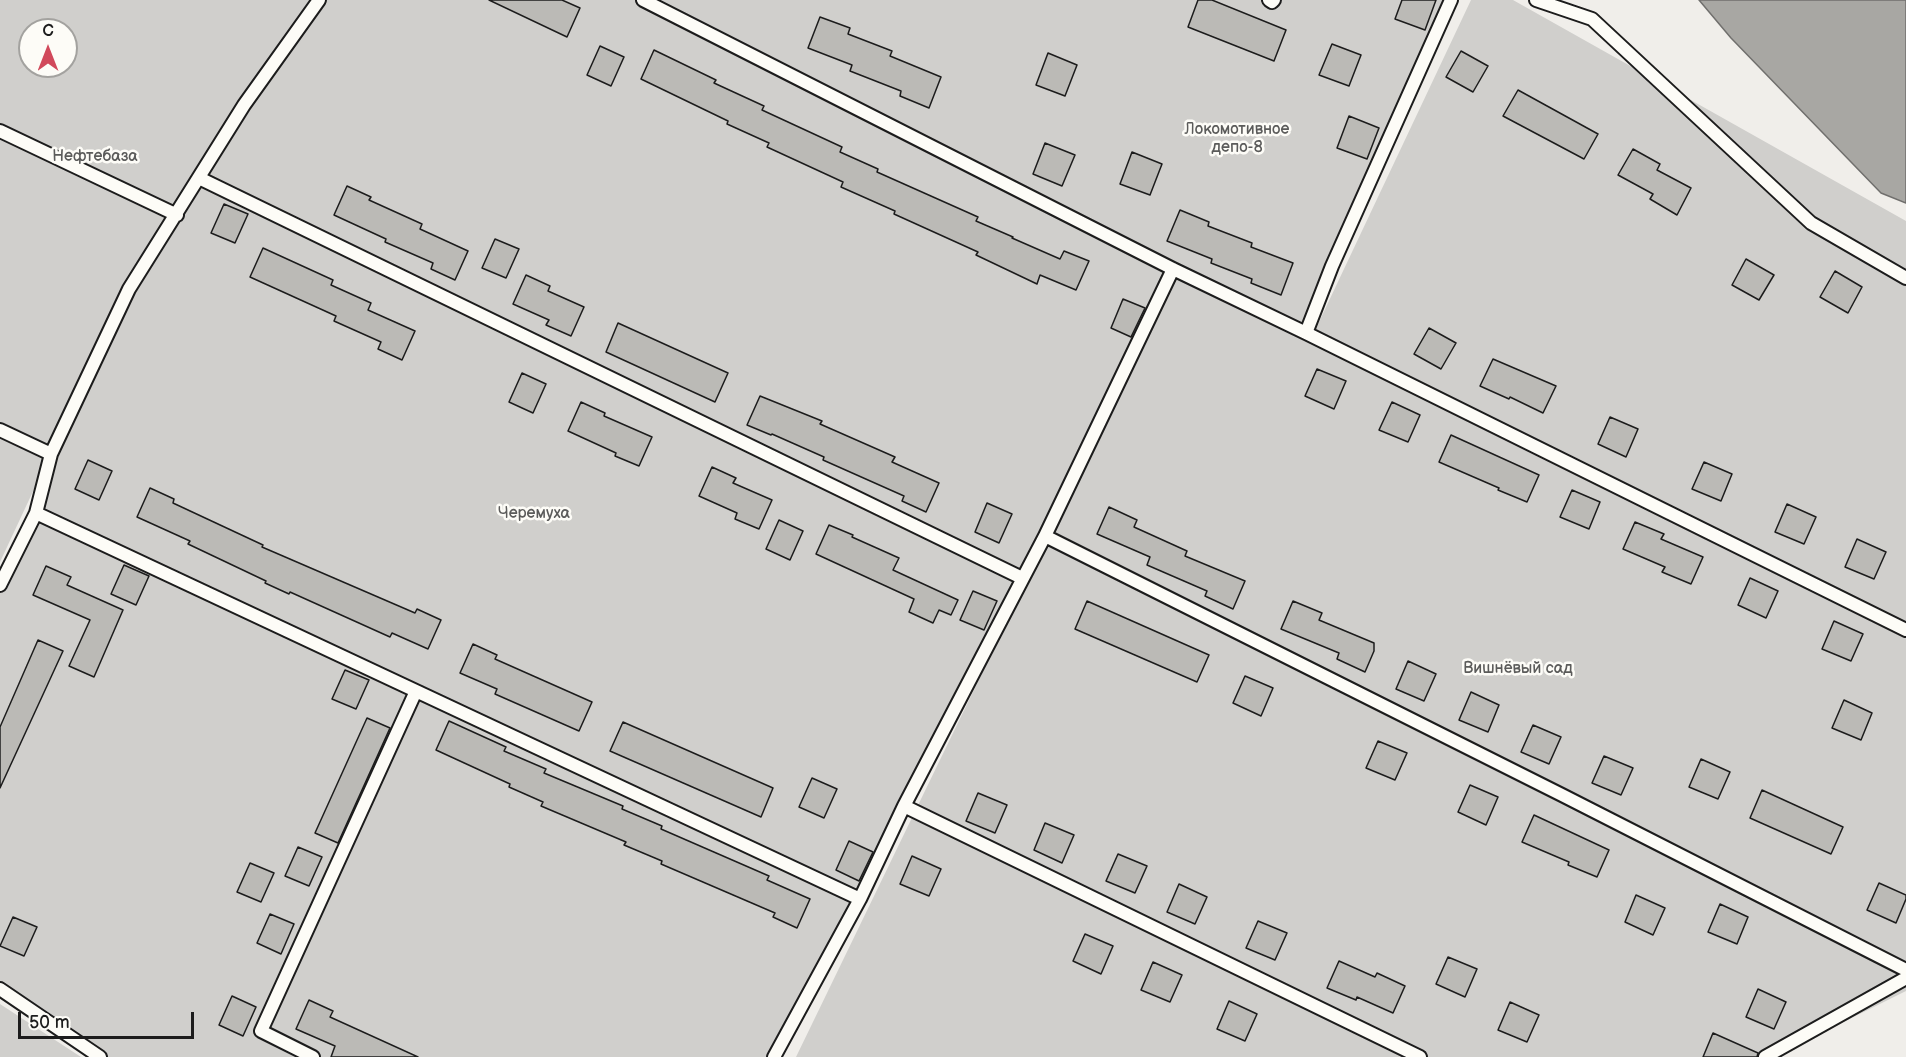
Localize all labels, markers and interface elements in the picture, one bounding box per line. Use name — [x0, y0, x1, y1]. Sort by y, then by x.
north arrow — [18, 18, 78, 78]
text: С — [42, 22, 54, 41]
park label: Локомотивное депо-8 — [1185, 120, 1289, 158]
park label: Нефтебаза — [52, 147, 138, 167]
park label: Черемуха — [498, 504, 570, 524]
park label: Вишнёвый сад — [1463, 659, 1573, 679]
scale bar — [21, 1000, 196, 1038]
text: 50 m — [29, 1012, 70, 1033]

